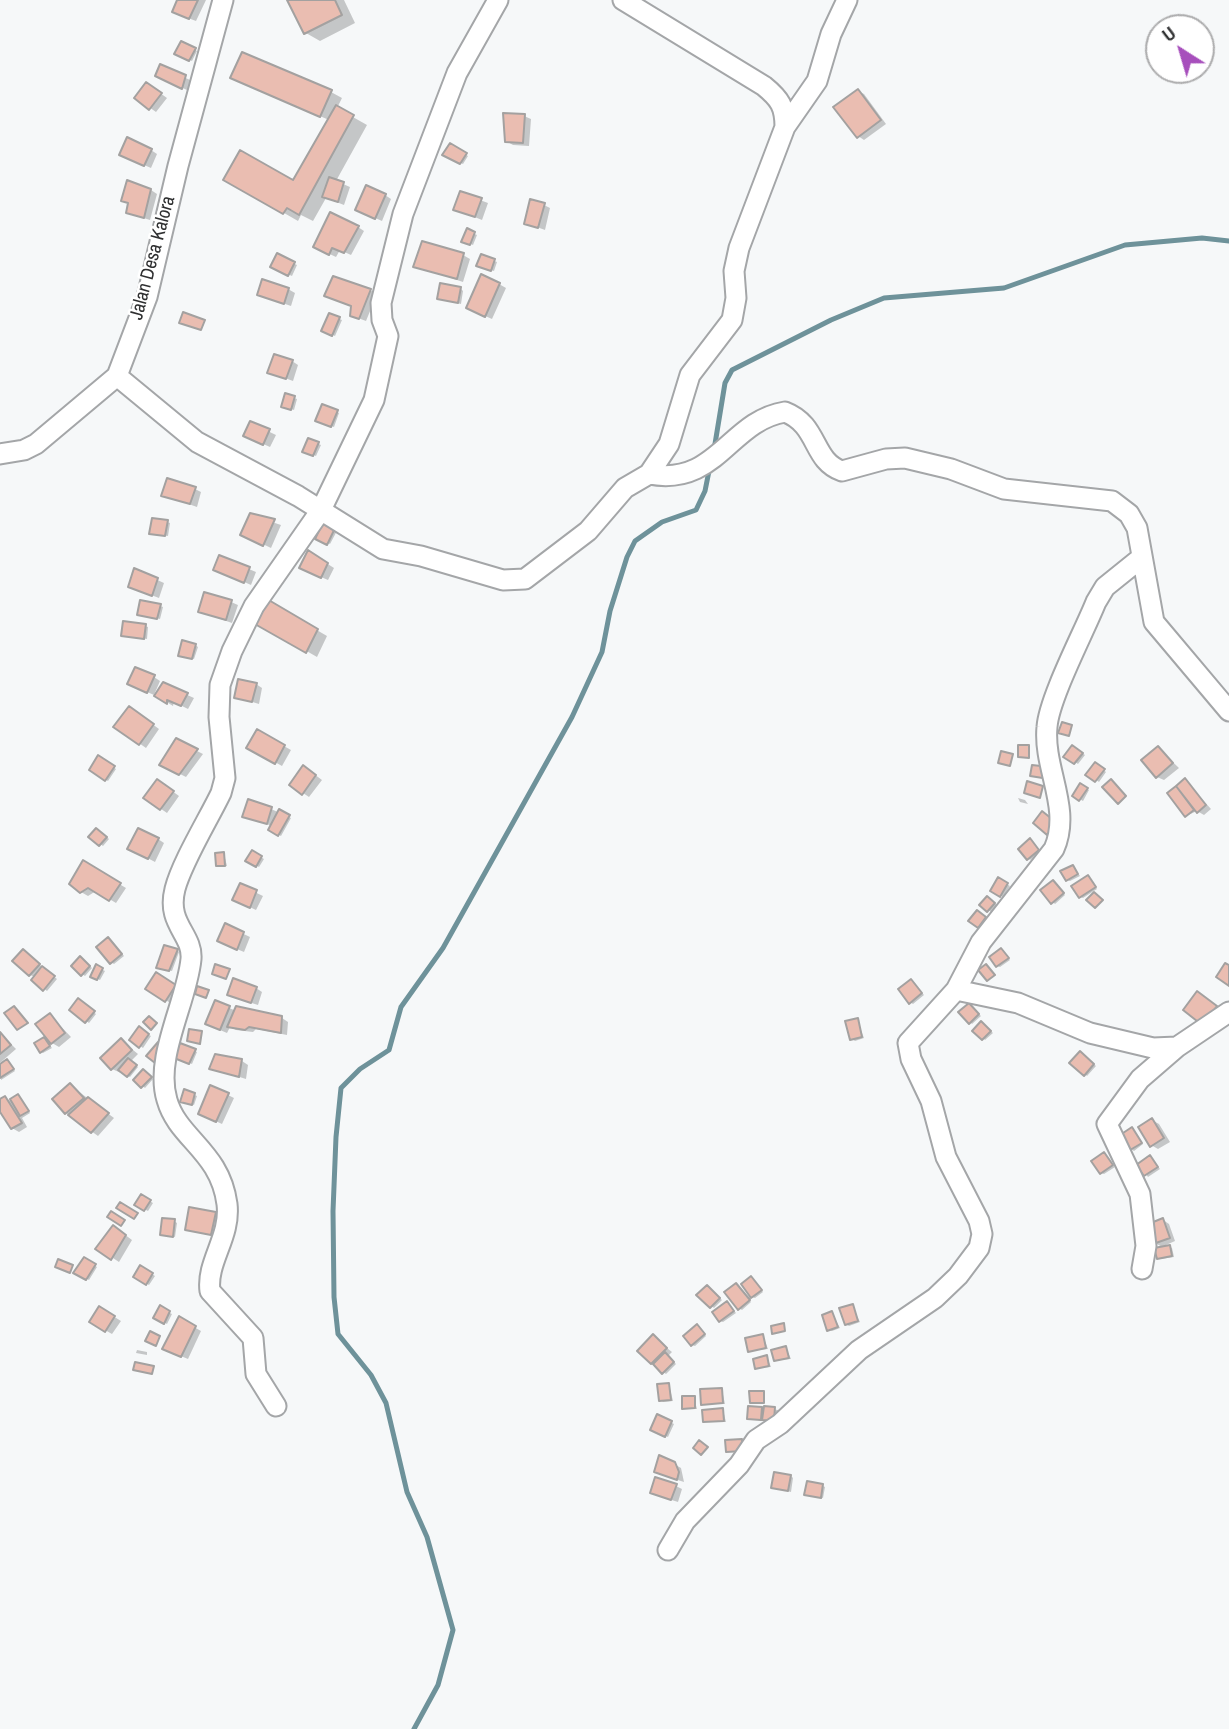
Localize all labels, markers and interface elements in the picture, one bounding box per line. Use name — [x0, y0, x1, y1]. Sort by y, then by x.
north arrow — [1145, 14, 1215, 84]
text: U — [1156, 20, 1181, 48]
street label: Jalan Desa Kalora — [126, 194, 180, 322]

